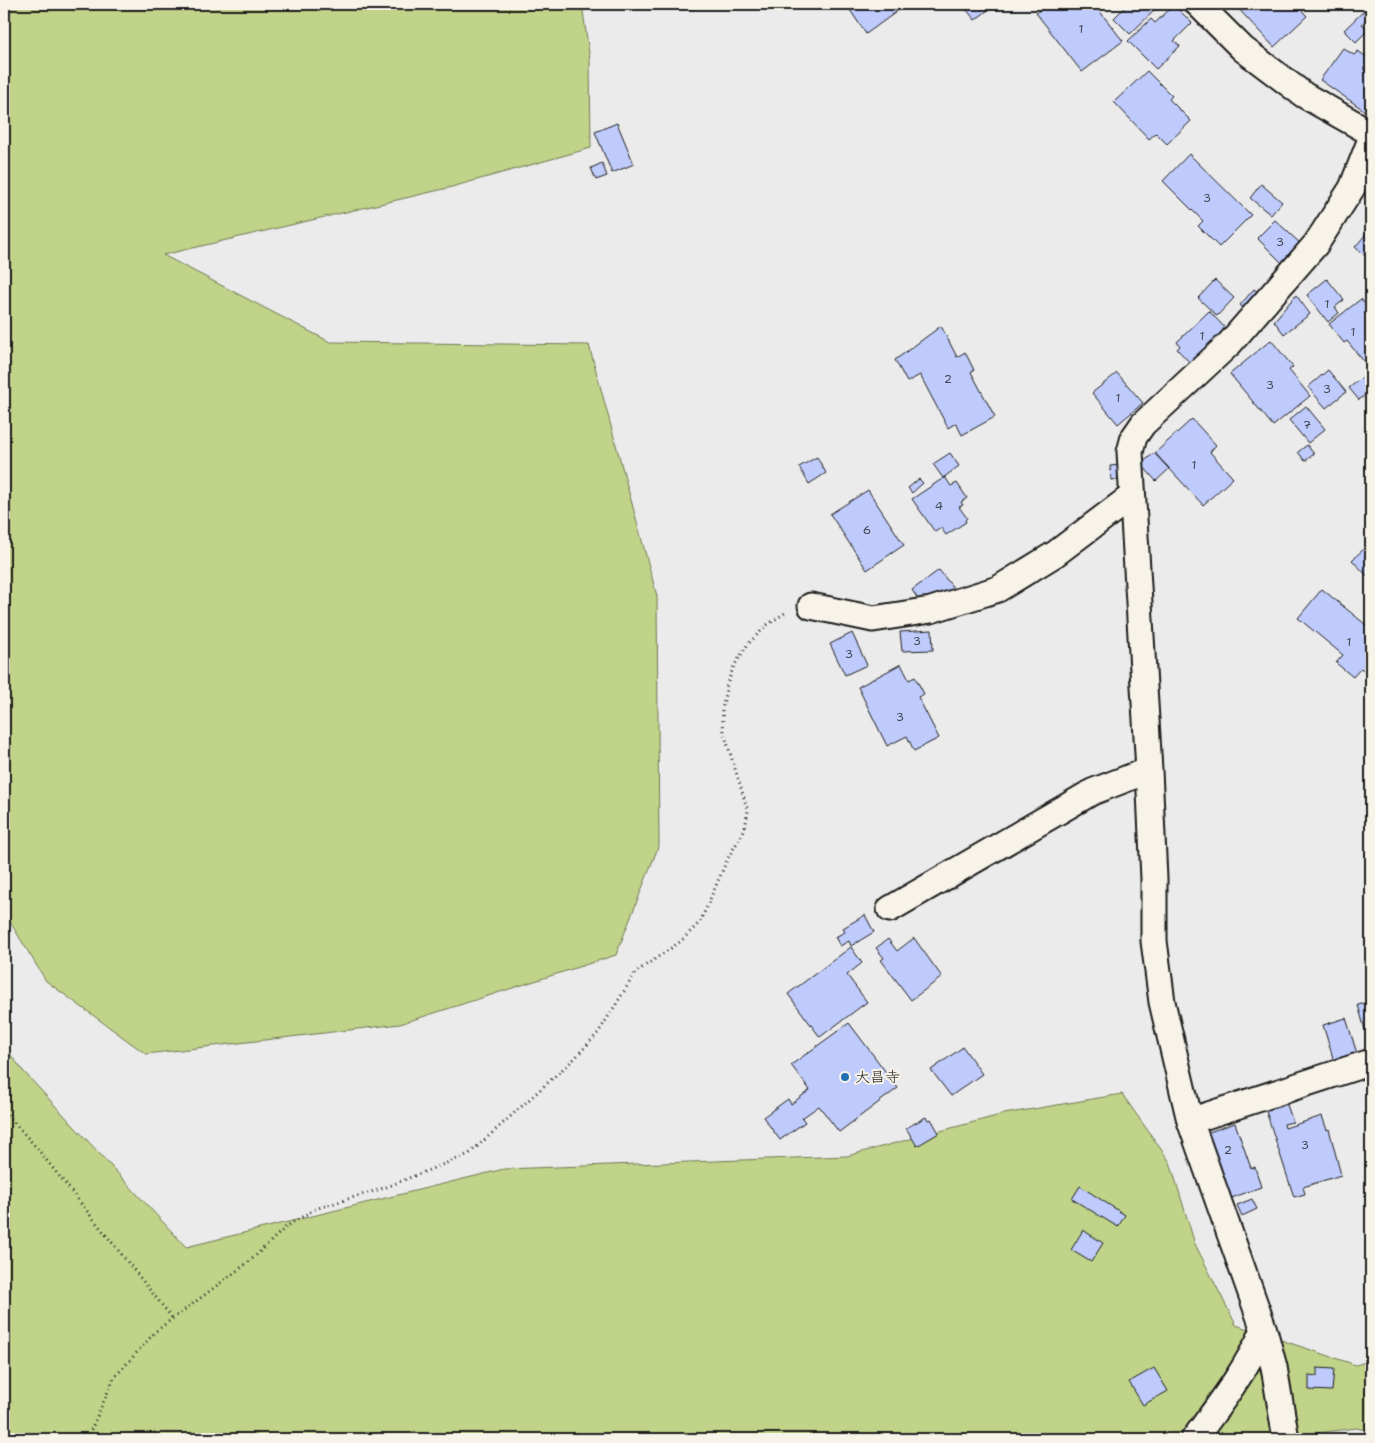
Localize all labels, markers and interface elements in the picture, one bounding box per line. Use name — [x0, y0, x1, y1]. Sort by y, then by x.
house number: 1 — [1078, 21, 1084, 37]
house number: 3 — [1203, 190, 1211, 206]
house number: 3 — [1276, 234, 1284, 250]
house number: 1 — [1324, 296, 1330, 312]
house number: 1 — [1350, 324, 1356, 340]
house number: 1 — [1199, 328, 1205, 344]
house number: 2 — [944, 371, 952, 387]
house number: 3 — [1266, 377, 1274, 393]
house number: 3 — [1323, 381, 1331, 397]
house number: 1 — [1115, 390, 1121, 406]
house number: 7 — [1303, 417, 1311, 433]
house number: 1 — [1191, 457, 1197, 473]
house number: 4 — [935, 498, 943, 514]
house number: 6 — [863, 522, 871, 538]
house number: 3 — [913, 633, 921, 649]
house number: 1 — [1346, 634, 1352, 650]
house number: 3 — [845, 646, 853, 662]
house number: 3 — [896, 709, 904, 725]
place label: 大昌寺 — [855, 1067, 900, 1087]
marker: 大昌寺 — [839, 1071, 851, 1083]
house number: 3 — [1301, 1137, 1309, 1153]
house number: 2 — [1224, 1142, 1232, 1158]

